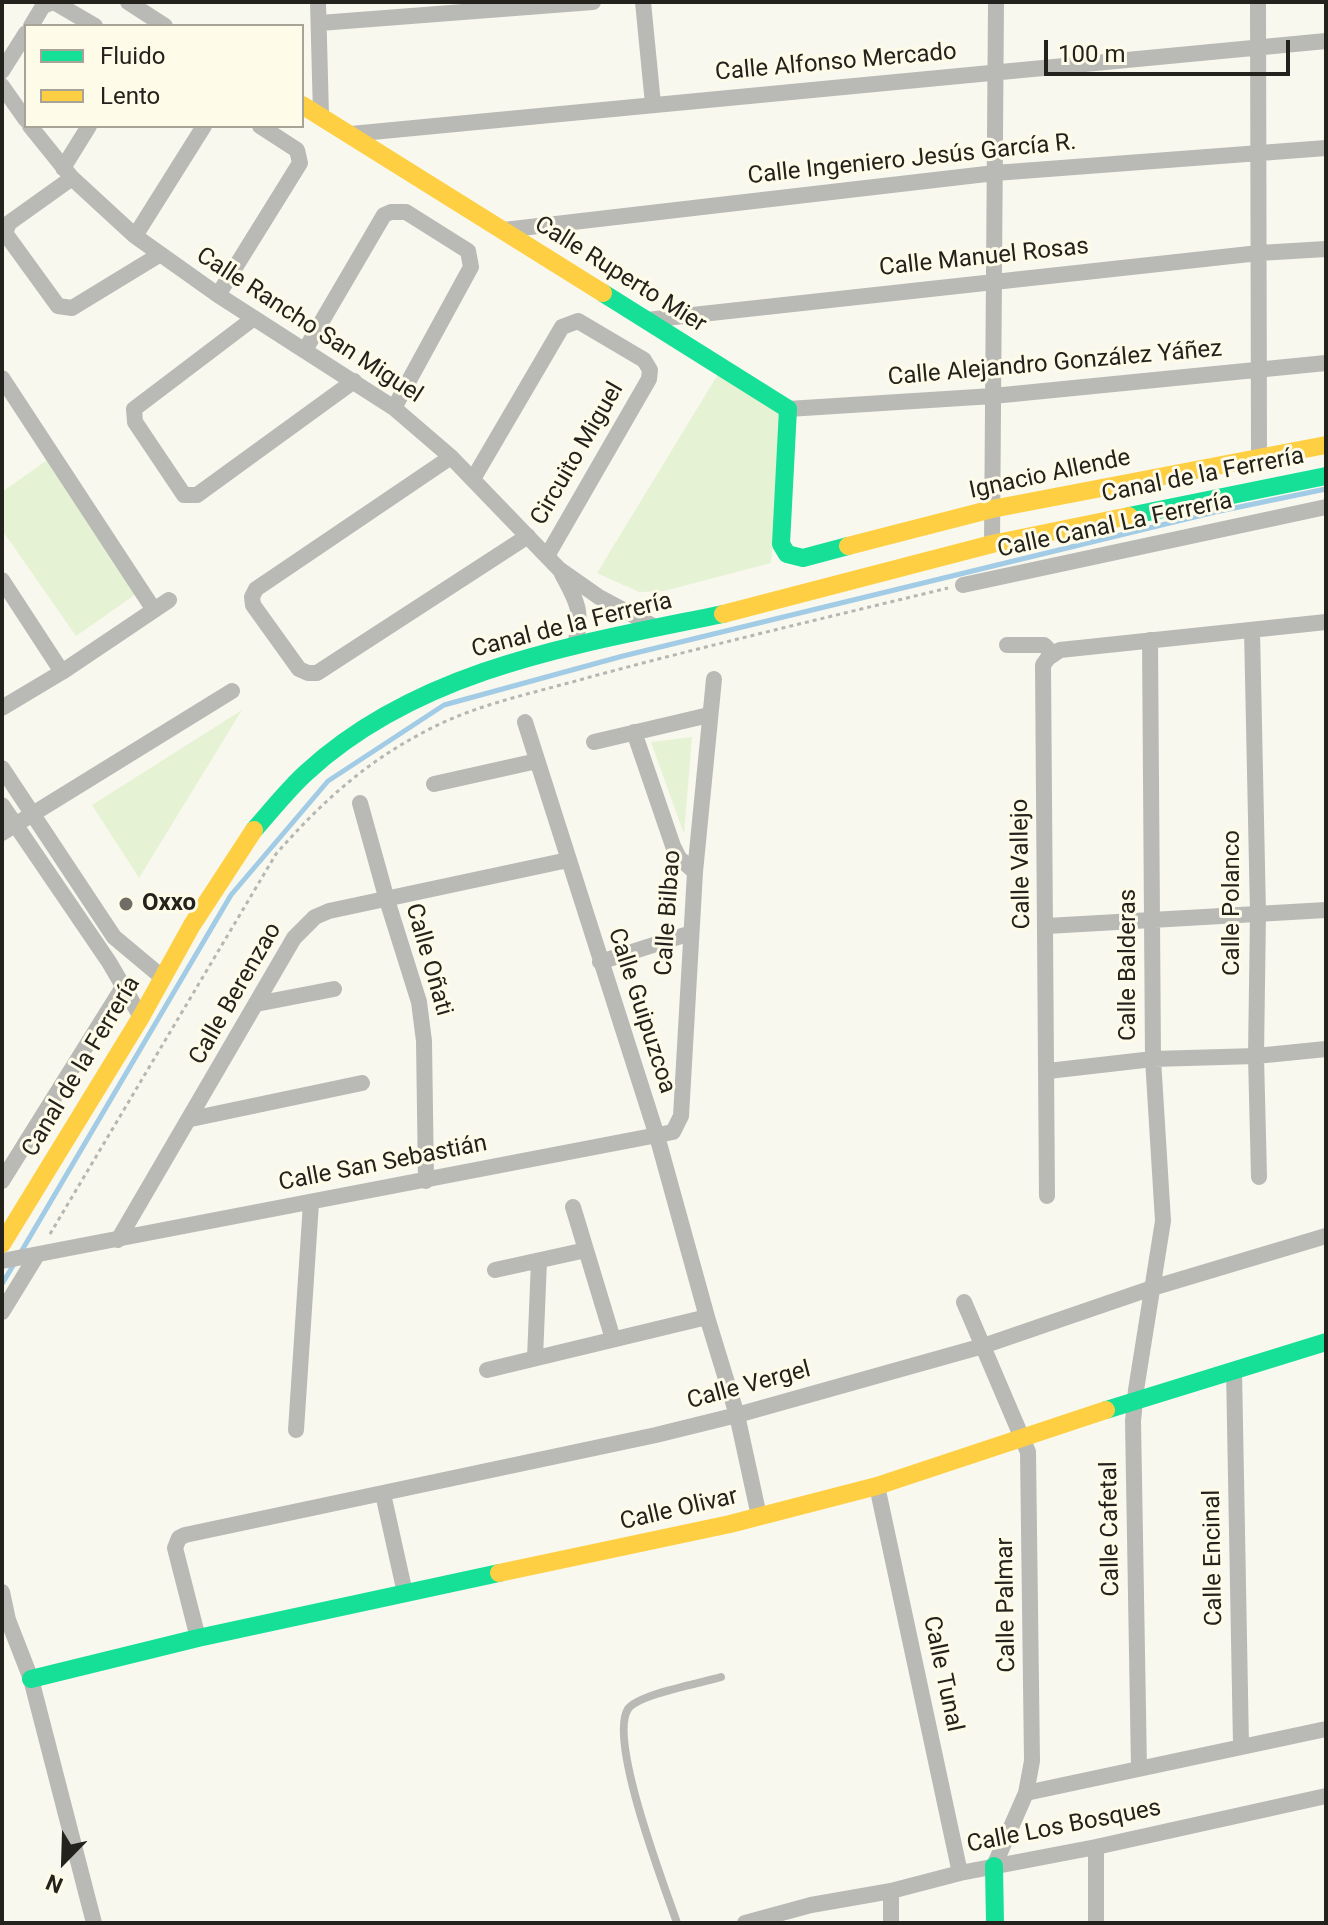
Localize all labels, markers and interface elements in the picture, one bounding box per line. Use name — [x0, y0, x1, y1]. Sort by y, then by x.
legend — [24, 24, 304, 128]
scale bar — [1048, 24, 1294, 74]
street label: Calle Alfonso Mercado — [714, 38, 958, 88]
text: 100 m — [1058, 40, 1125, 68]
text: Fluido — [100, 42, 165, 70]
text: Lento — [100, 82, 160, 110]
street label: Calle Ingeniero Jesús García R. — [746, 128, 1078, 192]
street label: Calle Ruperto Mier — [529, 211, 711, 339]
street label: Calle Manuel Rosas — [878, 233, 1090, 283]
street label: Calle Rancho San Miguel — [190, 242, 428, 410]
street label: Calle Alejandro González Yáñez — [887, 335, 1223, 393]
street label: Circuito Miguel — [525, 377, 631, 531]
street label: Canal de la Ferrería — [1099, 442, 1307, 510]
street label: Ignacio Allende — [967, 444, 1133, 506]
street label: Calle Canal La Ferrería — [995, 487, 1235, 565]
street label: Canal de la Ferrería — [469, 587, 675, 665]
street label: Calle Vallejo — [1006, 798, 1038, 930]
street label: Calle Polanco — [1219, 830, 1247, 976]
street label: Calle Bilbao — [650, 849, 688, 977]
street label: Calle Balderas — [1115, 889, 1143, 1041]
place label: Oxxo — [142, 890, 196, 918]
marker: Oxxo — [117, 895, 135, 913]
street label: Calle Oñati — [398, 901, 458, 1019]
street label: Calle Berenzao — [184, 918, 288, 1070]
street label: Calle Guipuzcoa — [601, 925, 681, 1097]
street label: Canal de la Ferrería — [17, 972, 147, 1162]
street label: Calle San Sebastián — [276, 1130, 490, 1198]
street label: Calle Vergel — [684, 1356, 814, 1416]
street label: Calle Cafetal — [1095, 1461, 1127, 1597]
street label: Calle Olivar — [617, 1482, 741, 1538]
street label: Calle Encinal — [1198, 1490, 1230, 1626]
street label: Calle Palmar — [991, 1537, 1023, 1673]
street label: Calle Tunal — [916, 1613, 968, 1735]
street label: Calle Los Bosques — [965, 1794, 1163, 1860]
north arrow — [24, 1821, 104, 1901]
text: N — [42, 1869, 66, 1898]

